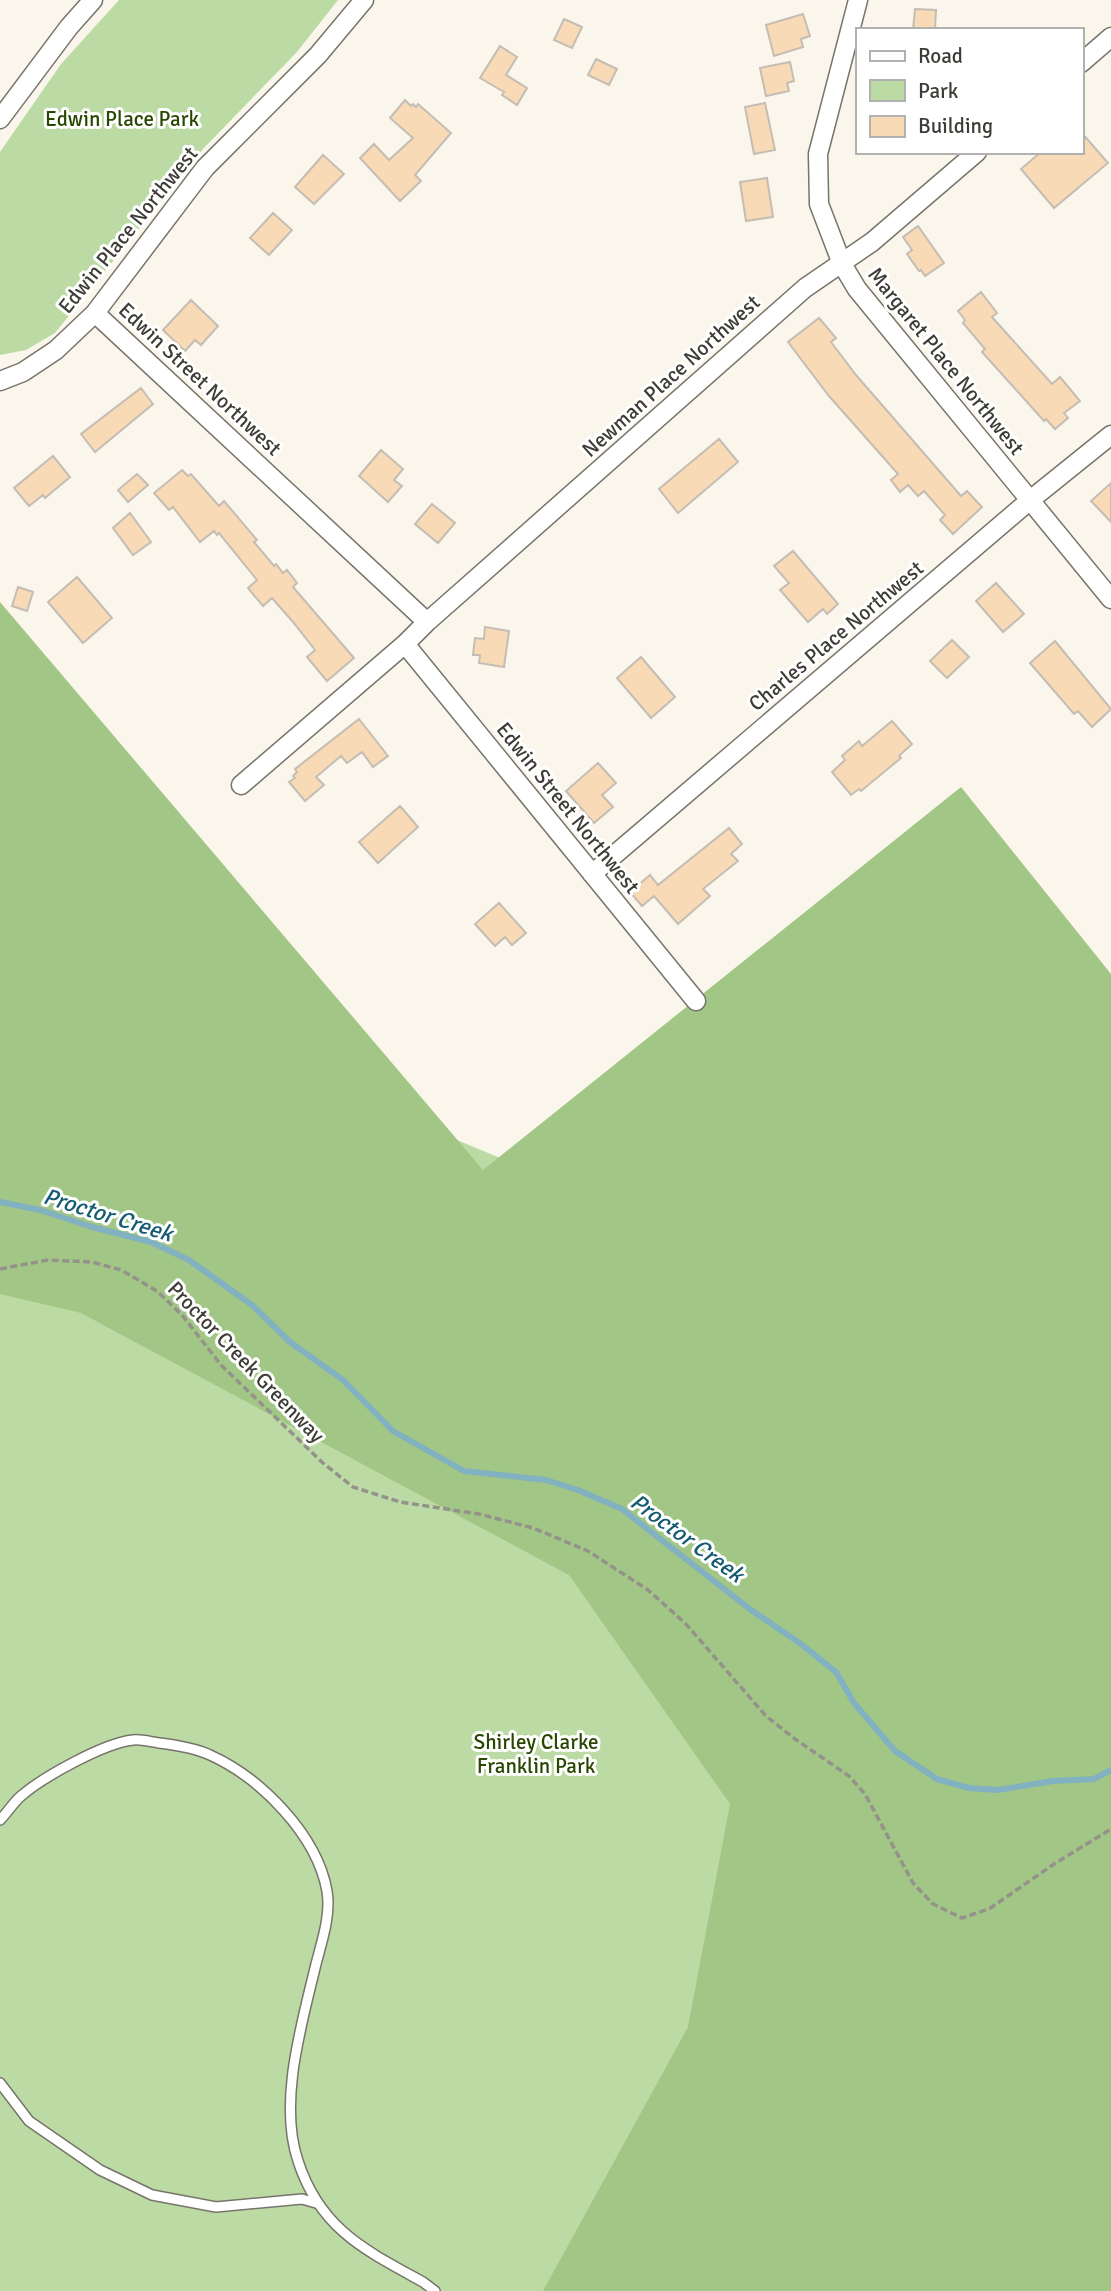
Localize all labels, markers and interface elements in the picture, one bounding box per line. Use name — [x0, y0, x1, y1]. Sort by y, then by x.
legend — [856, 28, 1083, 154]
text: Road — [918, 43, 963, 69]
text: Park — [918, 78, 959, 104]
park label: Edwin Place Park — [45, 106, 199, 132]
text: Building — [918, 113, 993, 139]
street label: Edwin Place Northwest — [53, 141, 203, 319]
street label: Margaret Place Northwest — [862, 262, 1030, 460]
street label: Newman Place Northwest — [577, 289, 765, 463]
street label: Edwin Street Northwest — [113, 297, 287, 461]
street label: Charles Place Northwest — [743, 555, 929, 717]
street label: Edwin Street Northwest — [491, 717, 645, 899]
water label: Proctor Creek — [40, 1182, 178, 1249]
street label: Proctor Creek Greenway — [162, 1276, 330, 1448]
water label: Proctor Creek — [625, 1487, 751, 1590]
park label: Shirley Clarke Franklin Park — [473, 1729, 599, 1779]

